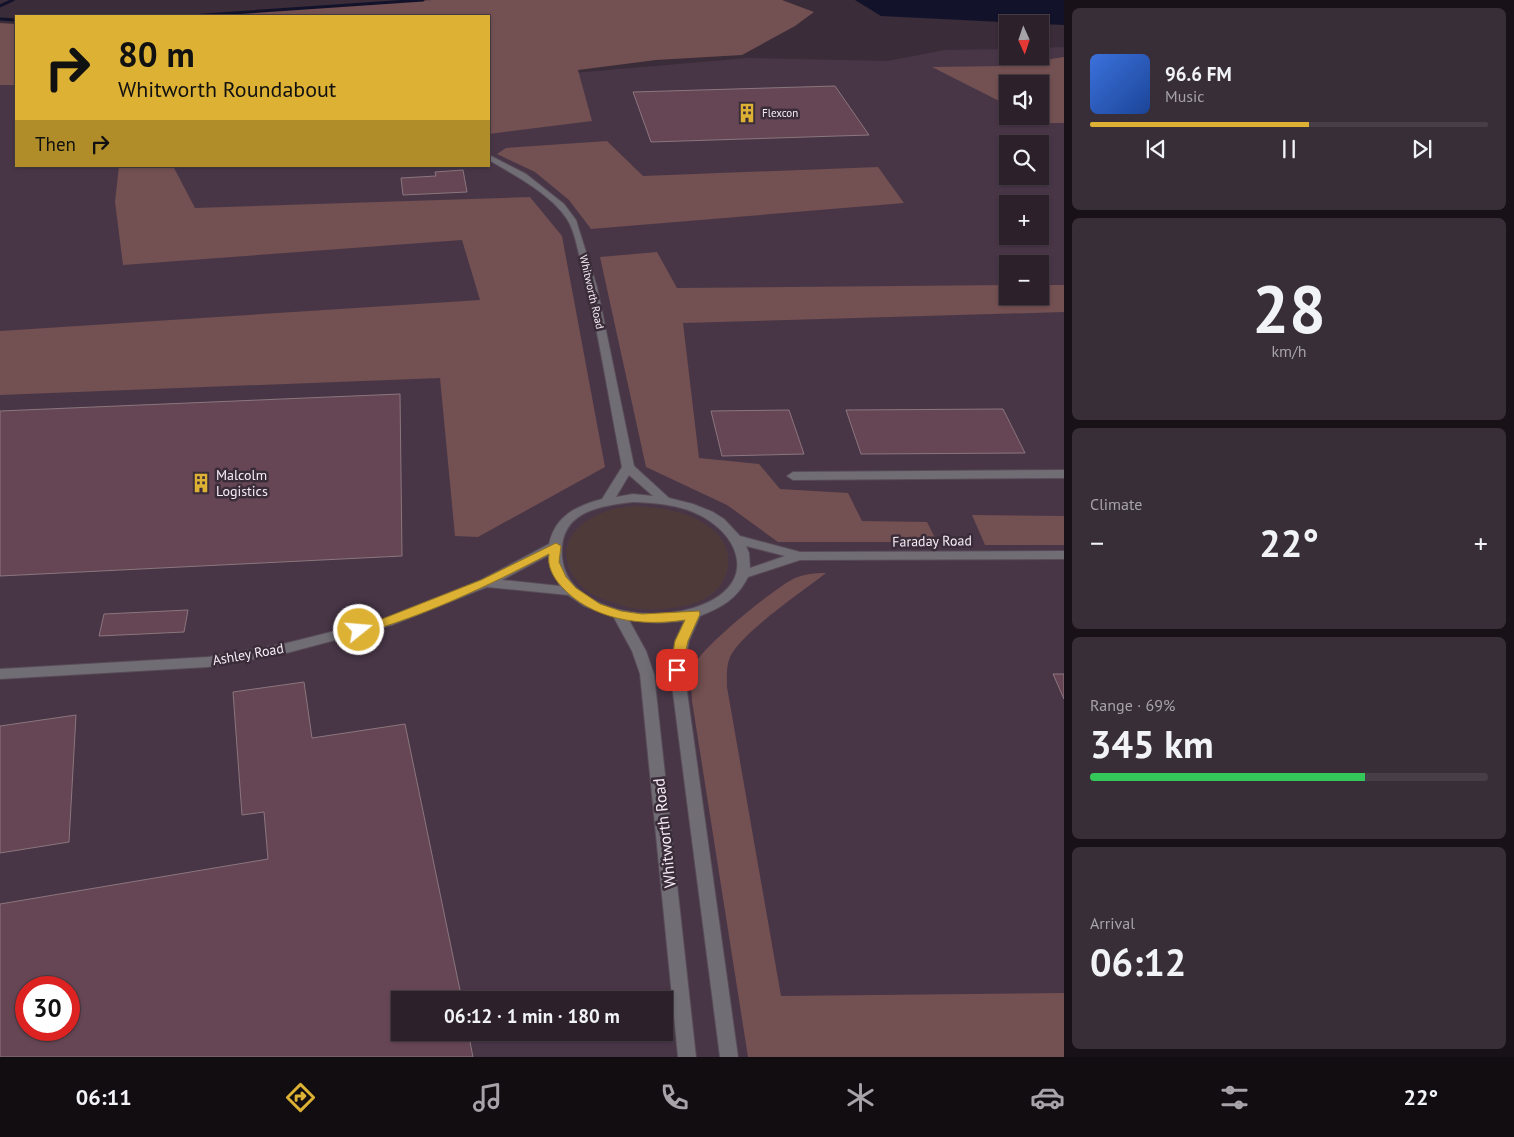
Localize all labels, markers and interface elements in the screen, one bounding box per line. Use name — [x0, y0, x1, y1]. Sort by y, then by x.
north arrow — [999, 15, 1049, 65]
map controls — [999, 15, 1049, 305]
text: 80 m — [118, 31, 195, 77]
icon: right — [35, 35, 100, 100]
text: 96.6 FM — [1165, 62, 1232, 86]
text: Whitworth Roundabout — [118, 75, 336, 103]
button: sound — [999, 75, 1049, 125]
text: Music — [1165, 86, 1205, 106]
building icon: Flexcon — [736, 102, 758, 124]
place label: Flexcon — [762, 106, 798, 120]
icon: right — [86, 130, 114, 158]
text: Then — [35, 132, 76, 156]
button: search — [999, 135, 1049, 185]
icon: previous — [1142, 135, 1170, 163]
icon: pause — [1275, 135, 1303, 163]
icon: next — [1408, 135, 1436, 163]
button: + — [999, 195, 1049, 245]
street label: Whitworth Road — [577, 254, 607, 331]
button: − — [999, 255, 1049, 305]
text: 28 — [1252, 266, 1326, 350]
text: km/h — [1271, 341, 1307, 361]
place label: Malcolm Logistics — [216, 466, 268, 500]
building icon: Malcolm Logistics — [190, 472, 212, 494]
text: Climate — [1090, 494, 1142, 514]
text: 22° — [1259, 518, 1319, 567]
text: − — [1090, 524, 1104, 561]
text: + — [1474, 524, 1488, 561]
street label: Faraday Road — [892, 531, 972, 551]
position arrow — [332, 603, 384, 655]
street label: Ashley Road — [211, 639, 285, 669]
pin — [656, 649, 698, 691]
icon: arrive — [663, 656, 691, 684]
text: Range · 69% — [1090, 695, 1175, 715]
text: 345 km — [1090, 719, 1214, 768]
street label: Whitworth Road — [648, 777, 680, 889]
text: Arrival — [1090, 913, 1135, 933]
text: 06:12 — [1090, 937, 1186, 986]
speed limit sign: 30 — [15, 976, 80, 1041]
text: 06:12 · 1 min · 180 m — [444, 1004, 620, 1028]
icon: directions — [283, 1080, 318, 1115]
icon: music — [470, 1080, 505, 1115]
icon: phone — [657, 1080, 692, 1115]
icon: climate — [843, 1080, 878, 1115]
icon: car — [1030, 1080, 1065, 1115]
icon: filters — [1217, 1080, 1252, 1115]
text: 06:11 — [76, 1083, 132, 1111]
text: 22° — [1403, 1083, 1438, 1111]

